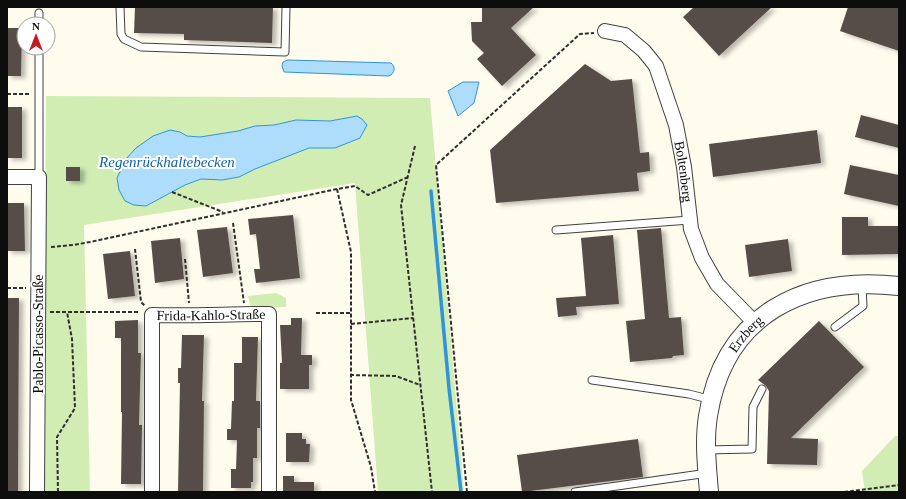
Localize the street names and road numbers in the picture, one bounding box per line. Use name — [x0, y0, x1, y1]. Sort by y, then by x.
street label: Boltenberg — [672, 140, 695, 203]
street label: Pablo-Picasso-Straße — [31, 275, 46, 393]
street label: Frida-Kahlo-Straße — [156, 307, 266, 323]
street label: Erzberg — [725, 312, 766, 355]

